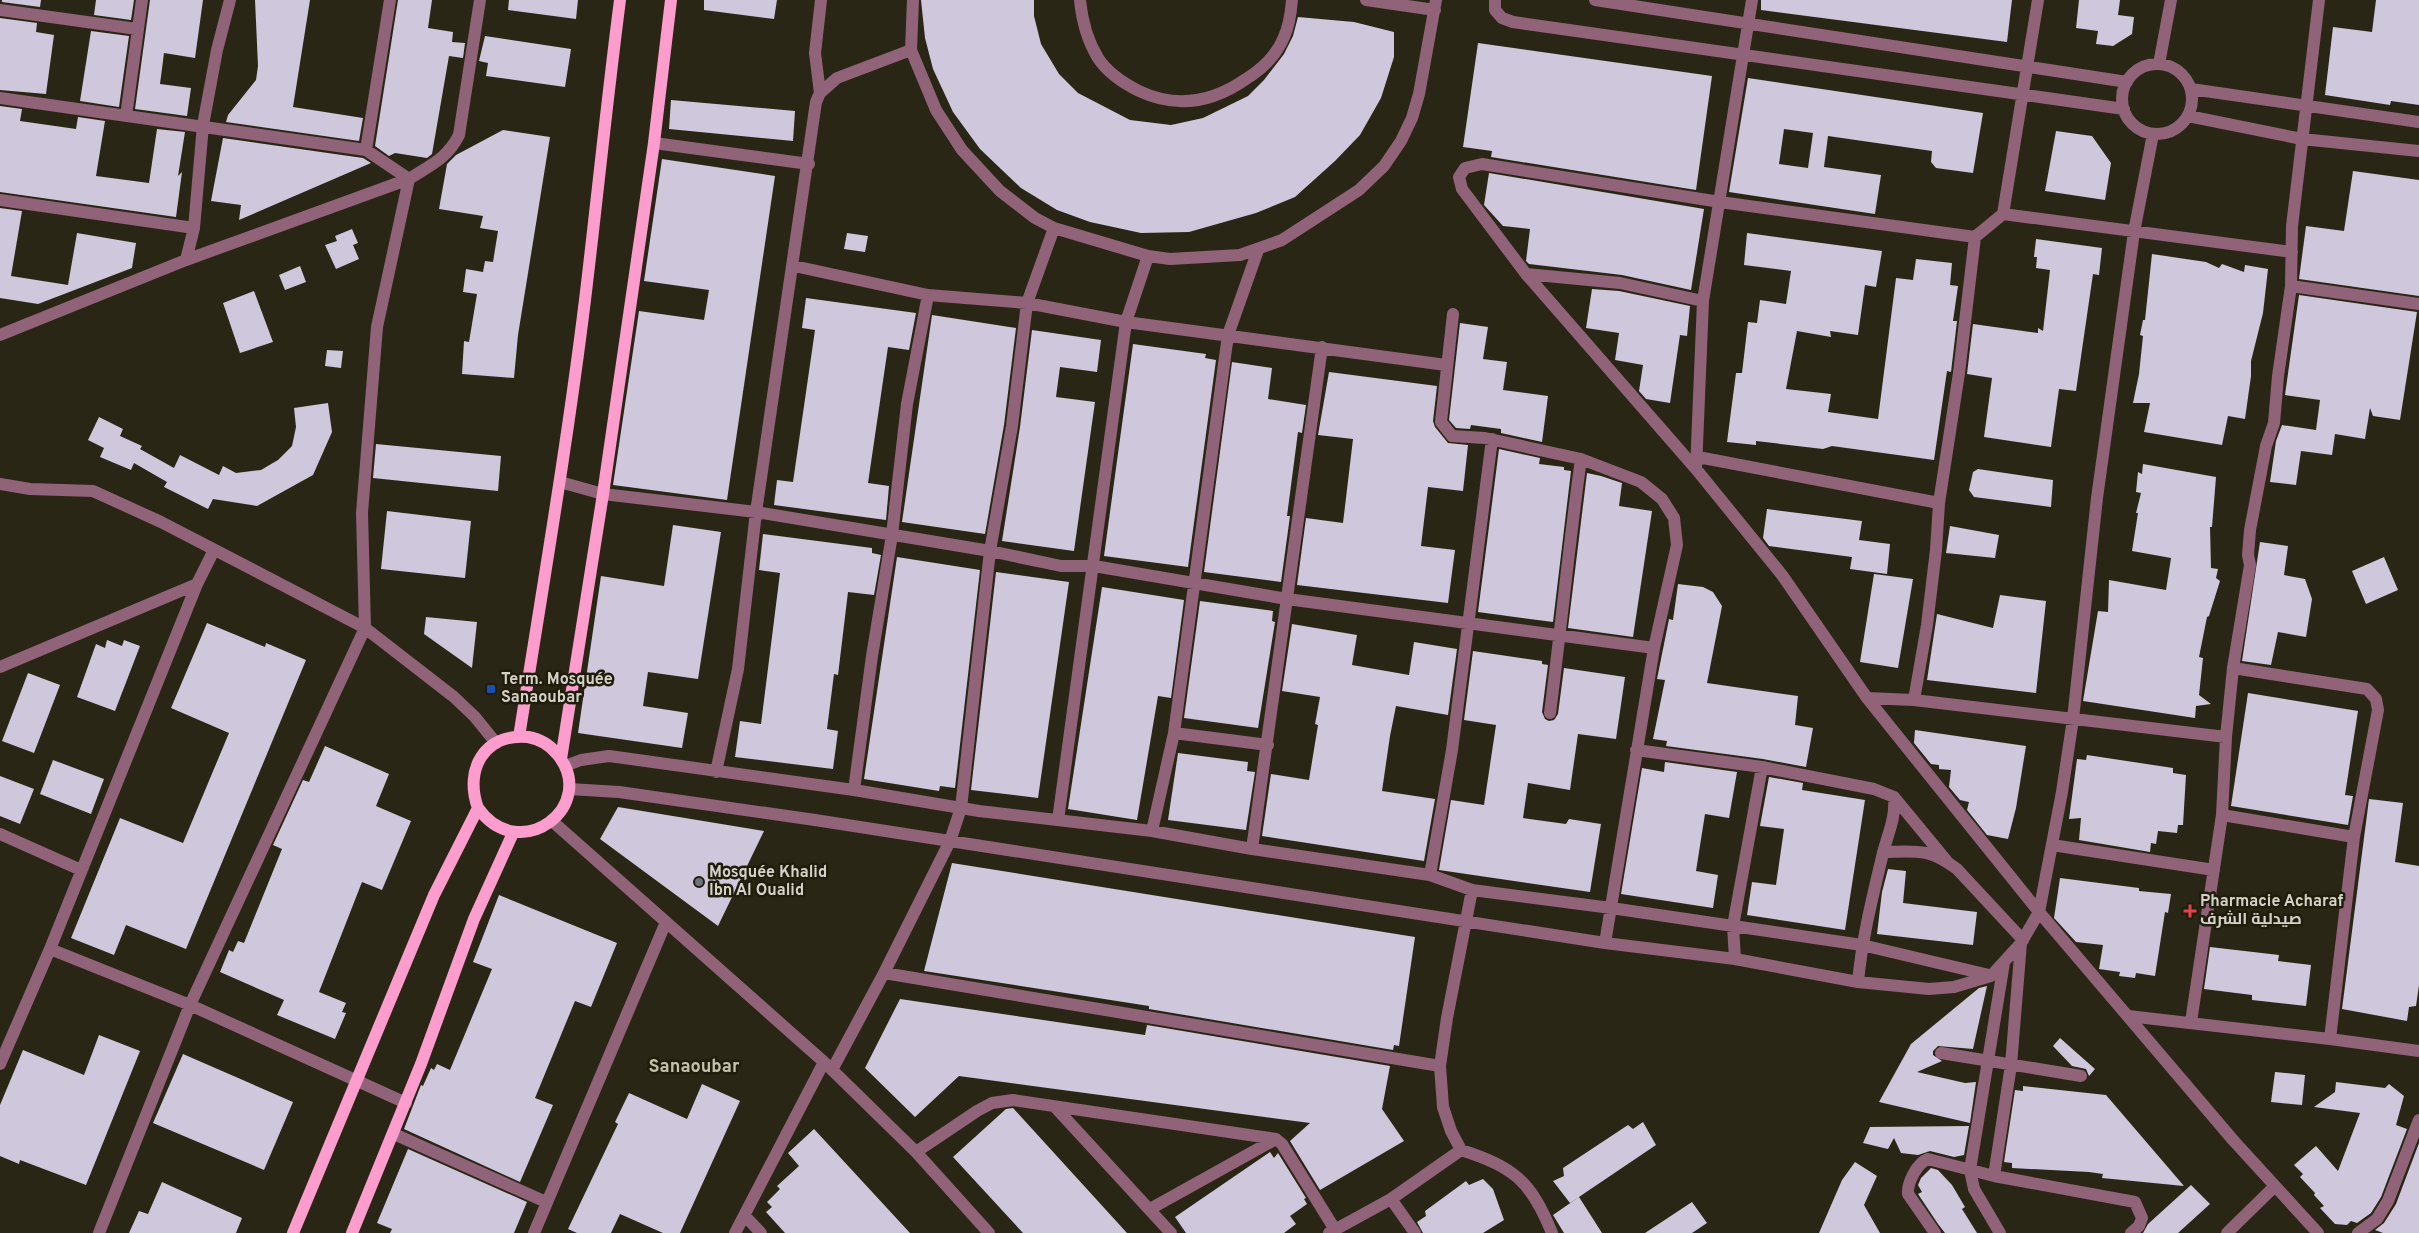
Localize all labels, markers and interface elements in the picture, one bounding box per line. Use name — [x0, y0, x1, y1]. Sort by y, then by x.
place label: Term. Mosquée Sanaoubar — [501, 670, 613, 708]
marker: Term. Mosquée Sanaoubar — [485, 683, 497, 695]
place label: Mosquée Khalid Ibn Al Oualid — [709, 863, 827, 901]
marker: Mosquée Khalid Ibn Al Oualid — [693, 876, 705, 888]
place label: Pharmacie Acharaf صيدلية الشرف — [2200, 892, 2344, 930]
marker: Pharmacie Acharaf صيدلية الشرف — [2184, 905, 2196, 917]
district label: Sanaoubar — [649, 1056, 740, 1079]

